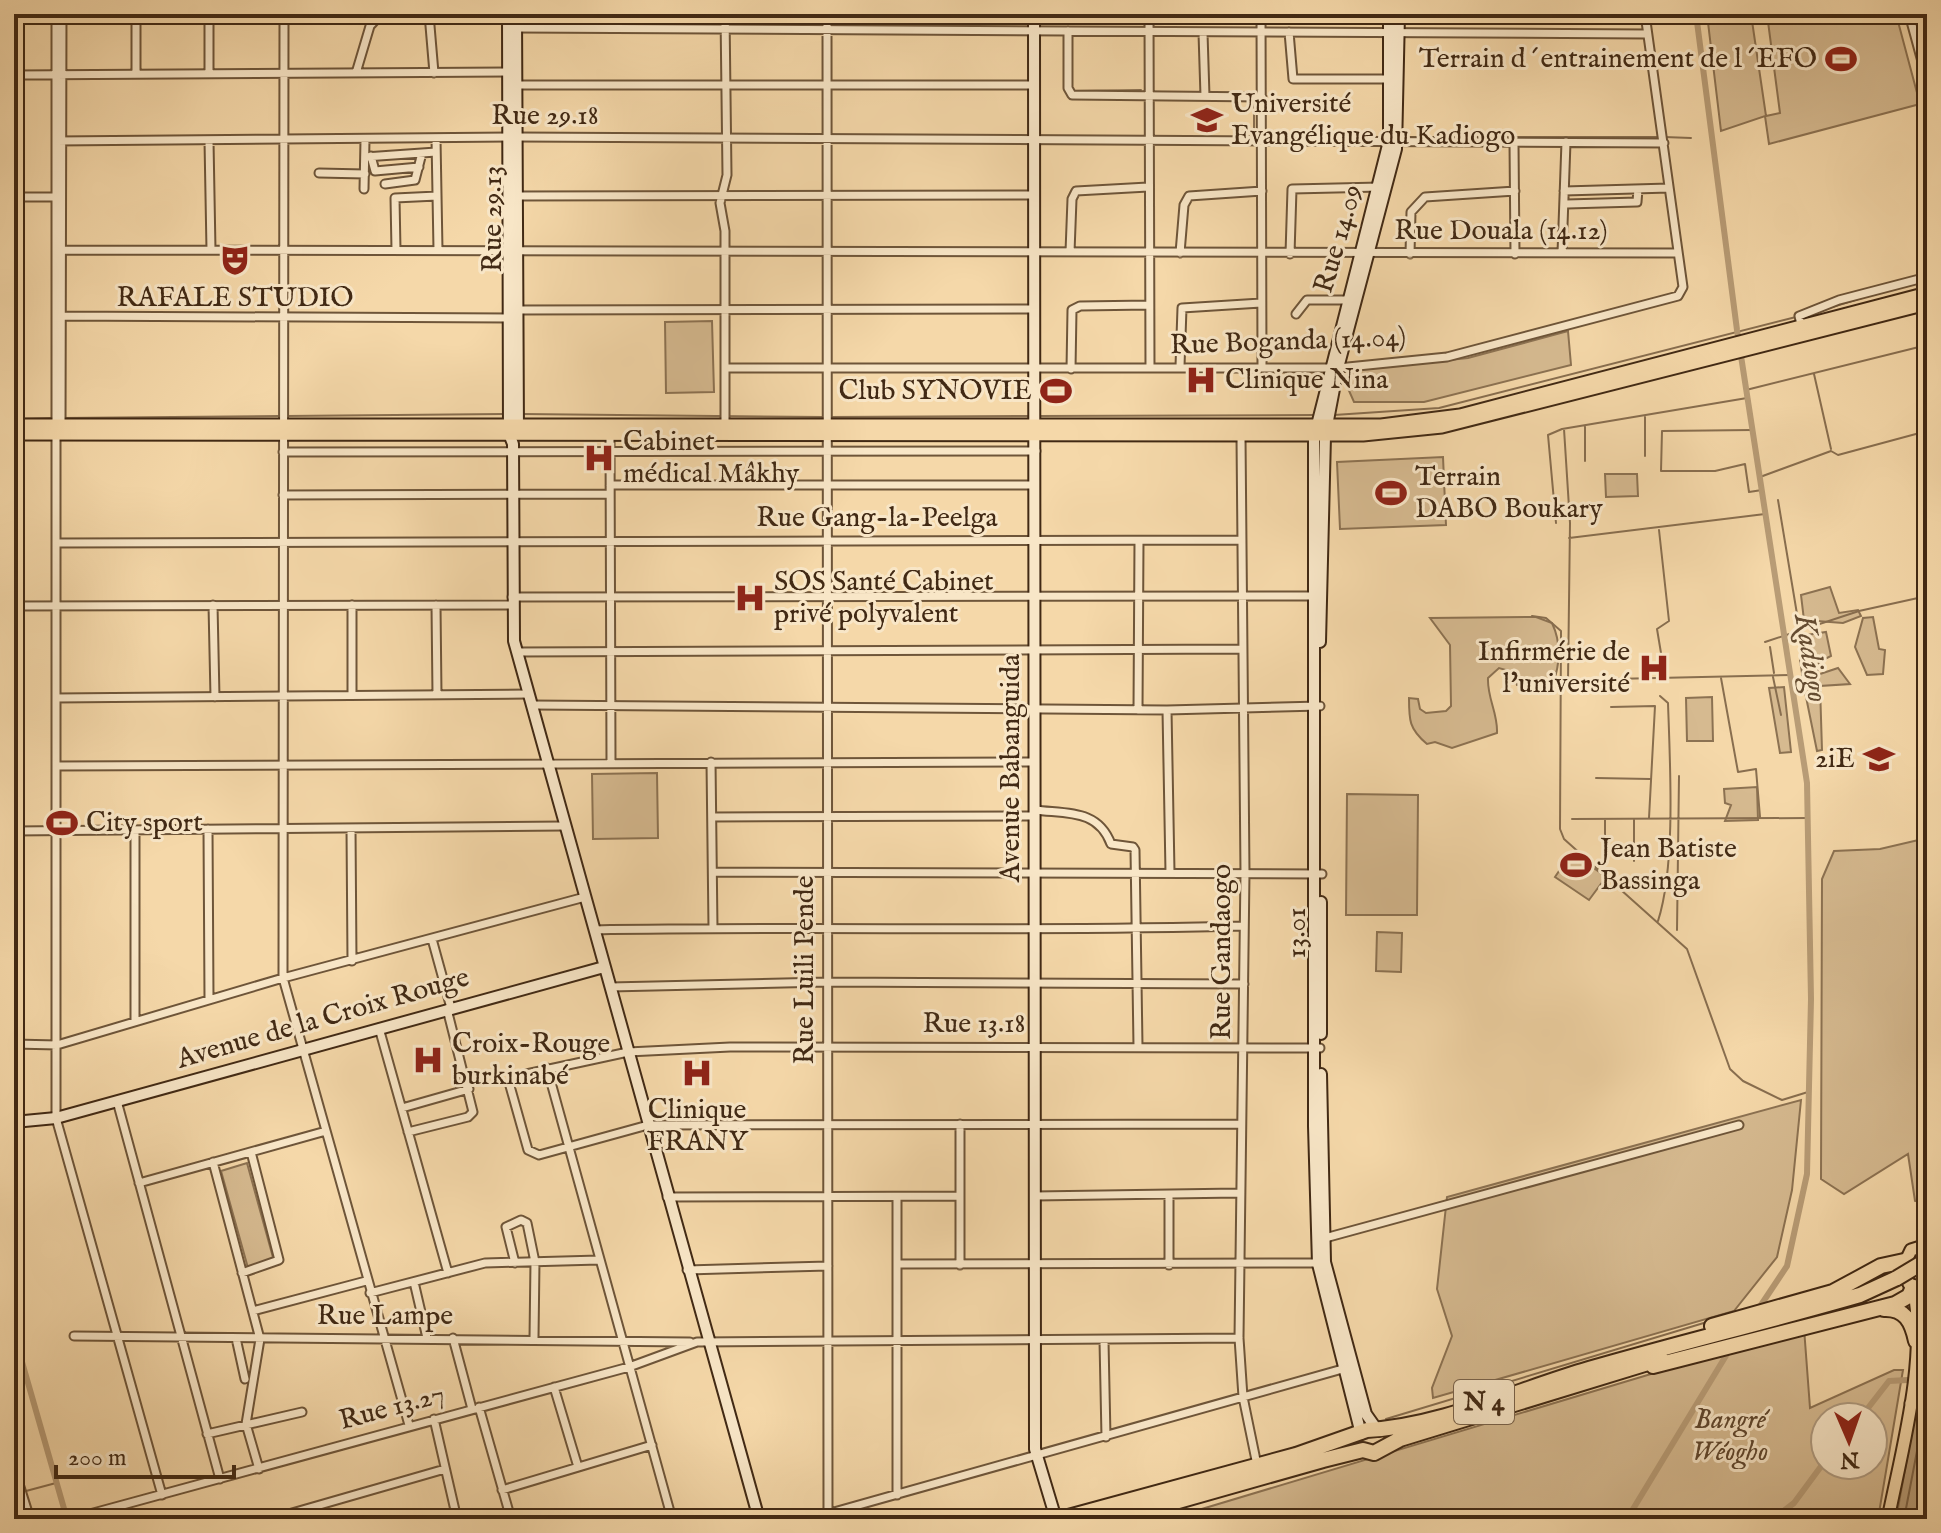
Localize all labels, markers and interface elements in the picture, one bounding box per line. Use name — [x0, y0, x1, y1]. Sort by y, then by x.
place label: Terrain d´entrainement de l´EFO — [1419, 42, 1817, 77]
sports icon: Terrain d´entrainement de l´EFO — [1824, 42, 1858, 76]
place label: Université Evangélique du Kadiogo — [1231, 87, 1515, 154]
street label: Rue 29.18 — [491, 99, 599, 134]
school or university icon: Université Evangélique du Kadiogo — [1190, 103, 1224, 137]
street label: Rue 29.13 — [476, 166, 511, 272]
street label: Rue 14.09 — [1307, 181, 1371, 297]
street label: Rue Douala (14.12) — [1394, 214, 1608, 249]
theatre icon: RAFALE STUDIO — [218, 243, 252, 277]
place label: RAFALE STUDIO — [116, 281, 354, 316]
street label: Rue Boganda (14.04) — [1169, 320, 1407, 364]
hospital icon: Clinique Nina — [1184, 363, 1218, 397]
place label: Clinique Nina — [1225, 363, 1389, 398]
place label: Club SYNOVIE — [838, 374, 1032, 409]
sports icon: Club SYNOVIE — [1039, 374, 1073, 408]
place label: Cabinet médical Mâkhy — [623, 425, 800, 492]
hospital icon: Cabinet médical Mâkhy — [582, 441, 616, 475]
place label: Terrain DABO Boukary — [1415, 460, 1603, 527]
sports icon: Terrain DABO Boukary — [1374, 476, 1408, 510]
street label: Rue Gang-la-Peelga — [756, 501, 999, 536]
place label: SOS Santé Cabinet privé polyvalent — [774, 565, 994, 632]
hospital icon: SOS Santé Cabinet privé polyvalent — [733, 581, 767, 615]
water label: Kadiogo — [1784, 610, 1836, 705]
place label: Infirmérie de l'université — [1478, 635, 1630, 702]
hospital icon: Infirmérie de l'université — [1637, 651, 1671, 685]
street label: Avenue Babanguida — [994, 653, 1029, 883]
place label: 2iE — [1815, 742, 1855, 777]
school or university icon: 2iE — [1862, 742, 1896, 776]
sports icon: City sport — [45, 806, 79, 840]
place label: City sport — [86, 806, 203, 841]
place label: Jean Batiste Bassinga — [1597, 832, 1737, 899]
sports icon: Jean Batiste Bassinga — [1559, 848, 1593, 882]
street label: Rue Gandaogo — [1205, 864, 1240, 1040]
street label: Rue Luili Pende — [788, 875, 823, 1065]
street label: 13.01 — [1280, 908, 1315, 958]
street label: Avenue de la Croix Rouge — [172, 960, 473, 1078]
street label: Rue 13.18 — [923, 1007, 1025, 1042]
place label: Croix-Rouge burkinabé — [452, 1027, 610, 1094]
hospital icon: Croix-Rouge burkinabé — [411, 1043, 445, 1077]
hospital icon: Clinique FRANY — [680, 1056, 714, 1090]
place label: Clinique FRANY — [646, 1093, 750, 1160]
street label: Rue Lampe — [317, 1299, 453, 1334]
street label: Rue 13.27 — [336, 1377, 448, 1439]
road number: N 4 — [1454, 1380, 1514, 1424]
north arrow — [1809, 1401, 1889, 1481]
park label: Bangré Wéogho — [1692, 1403, 1771, 1470]
scale bar — [56, 1429, 234, 1479]
text: 200 m — [68, 1443, 127, 1474]
text: N — [1840, 1445, 1861, 1473]

